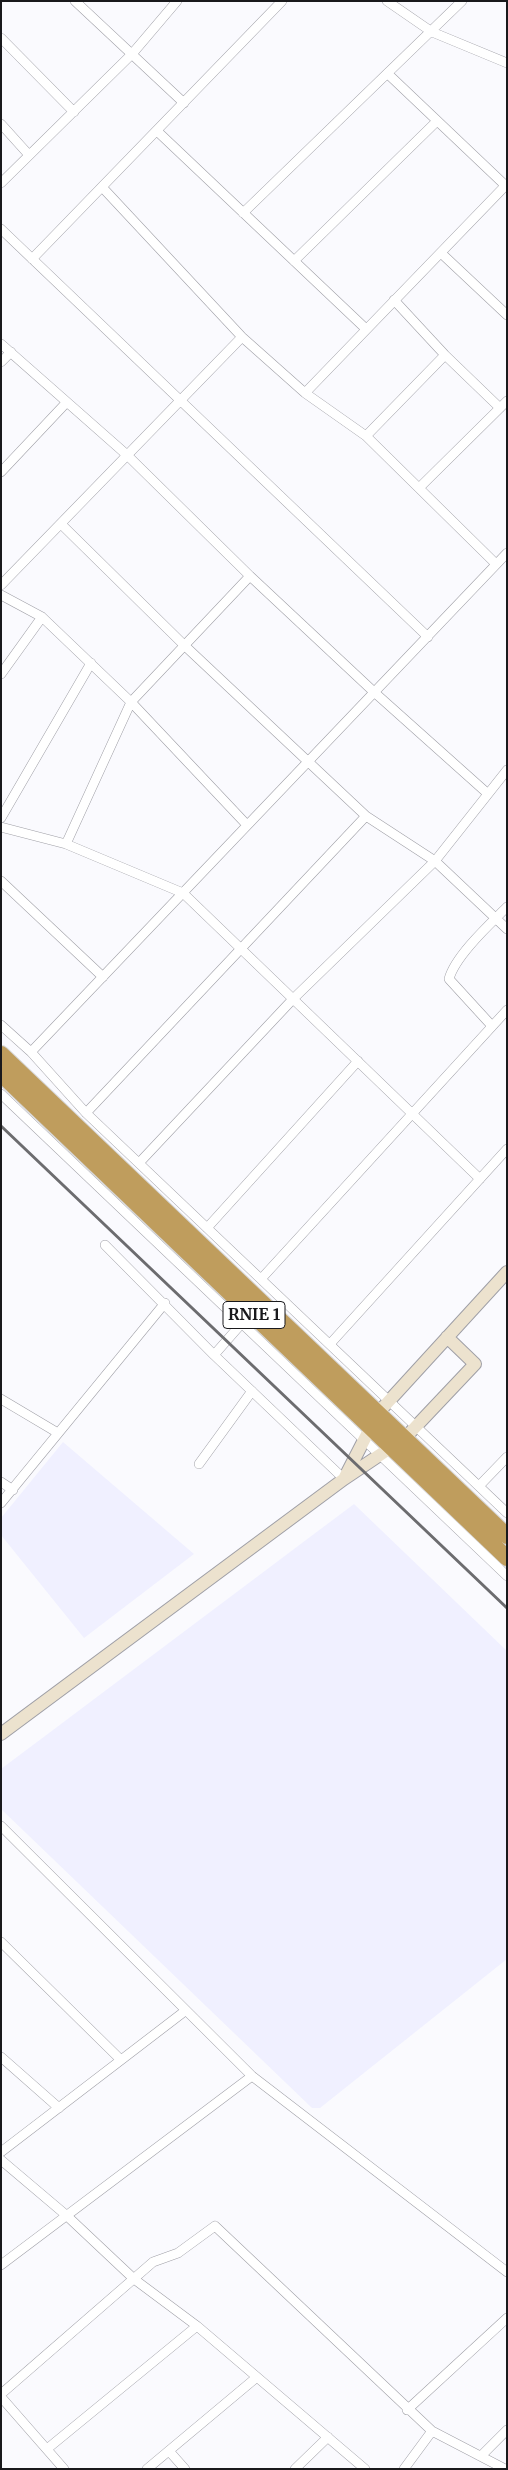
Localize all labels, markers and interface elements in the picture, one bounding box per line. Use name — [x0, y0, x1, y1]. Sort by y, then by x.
road number: RNIE 1 — [223, 1302, 285, 1328]

